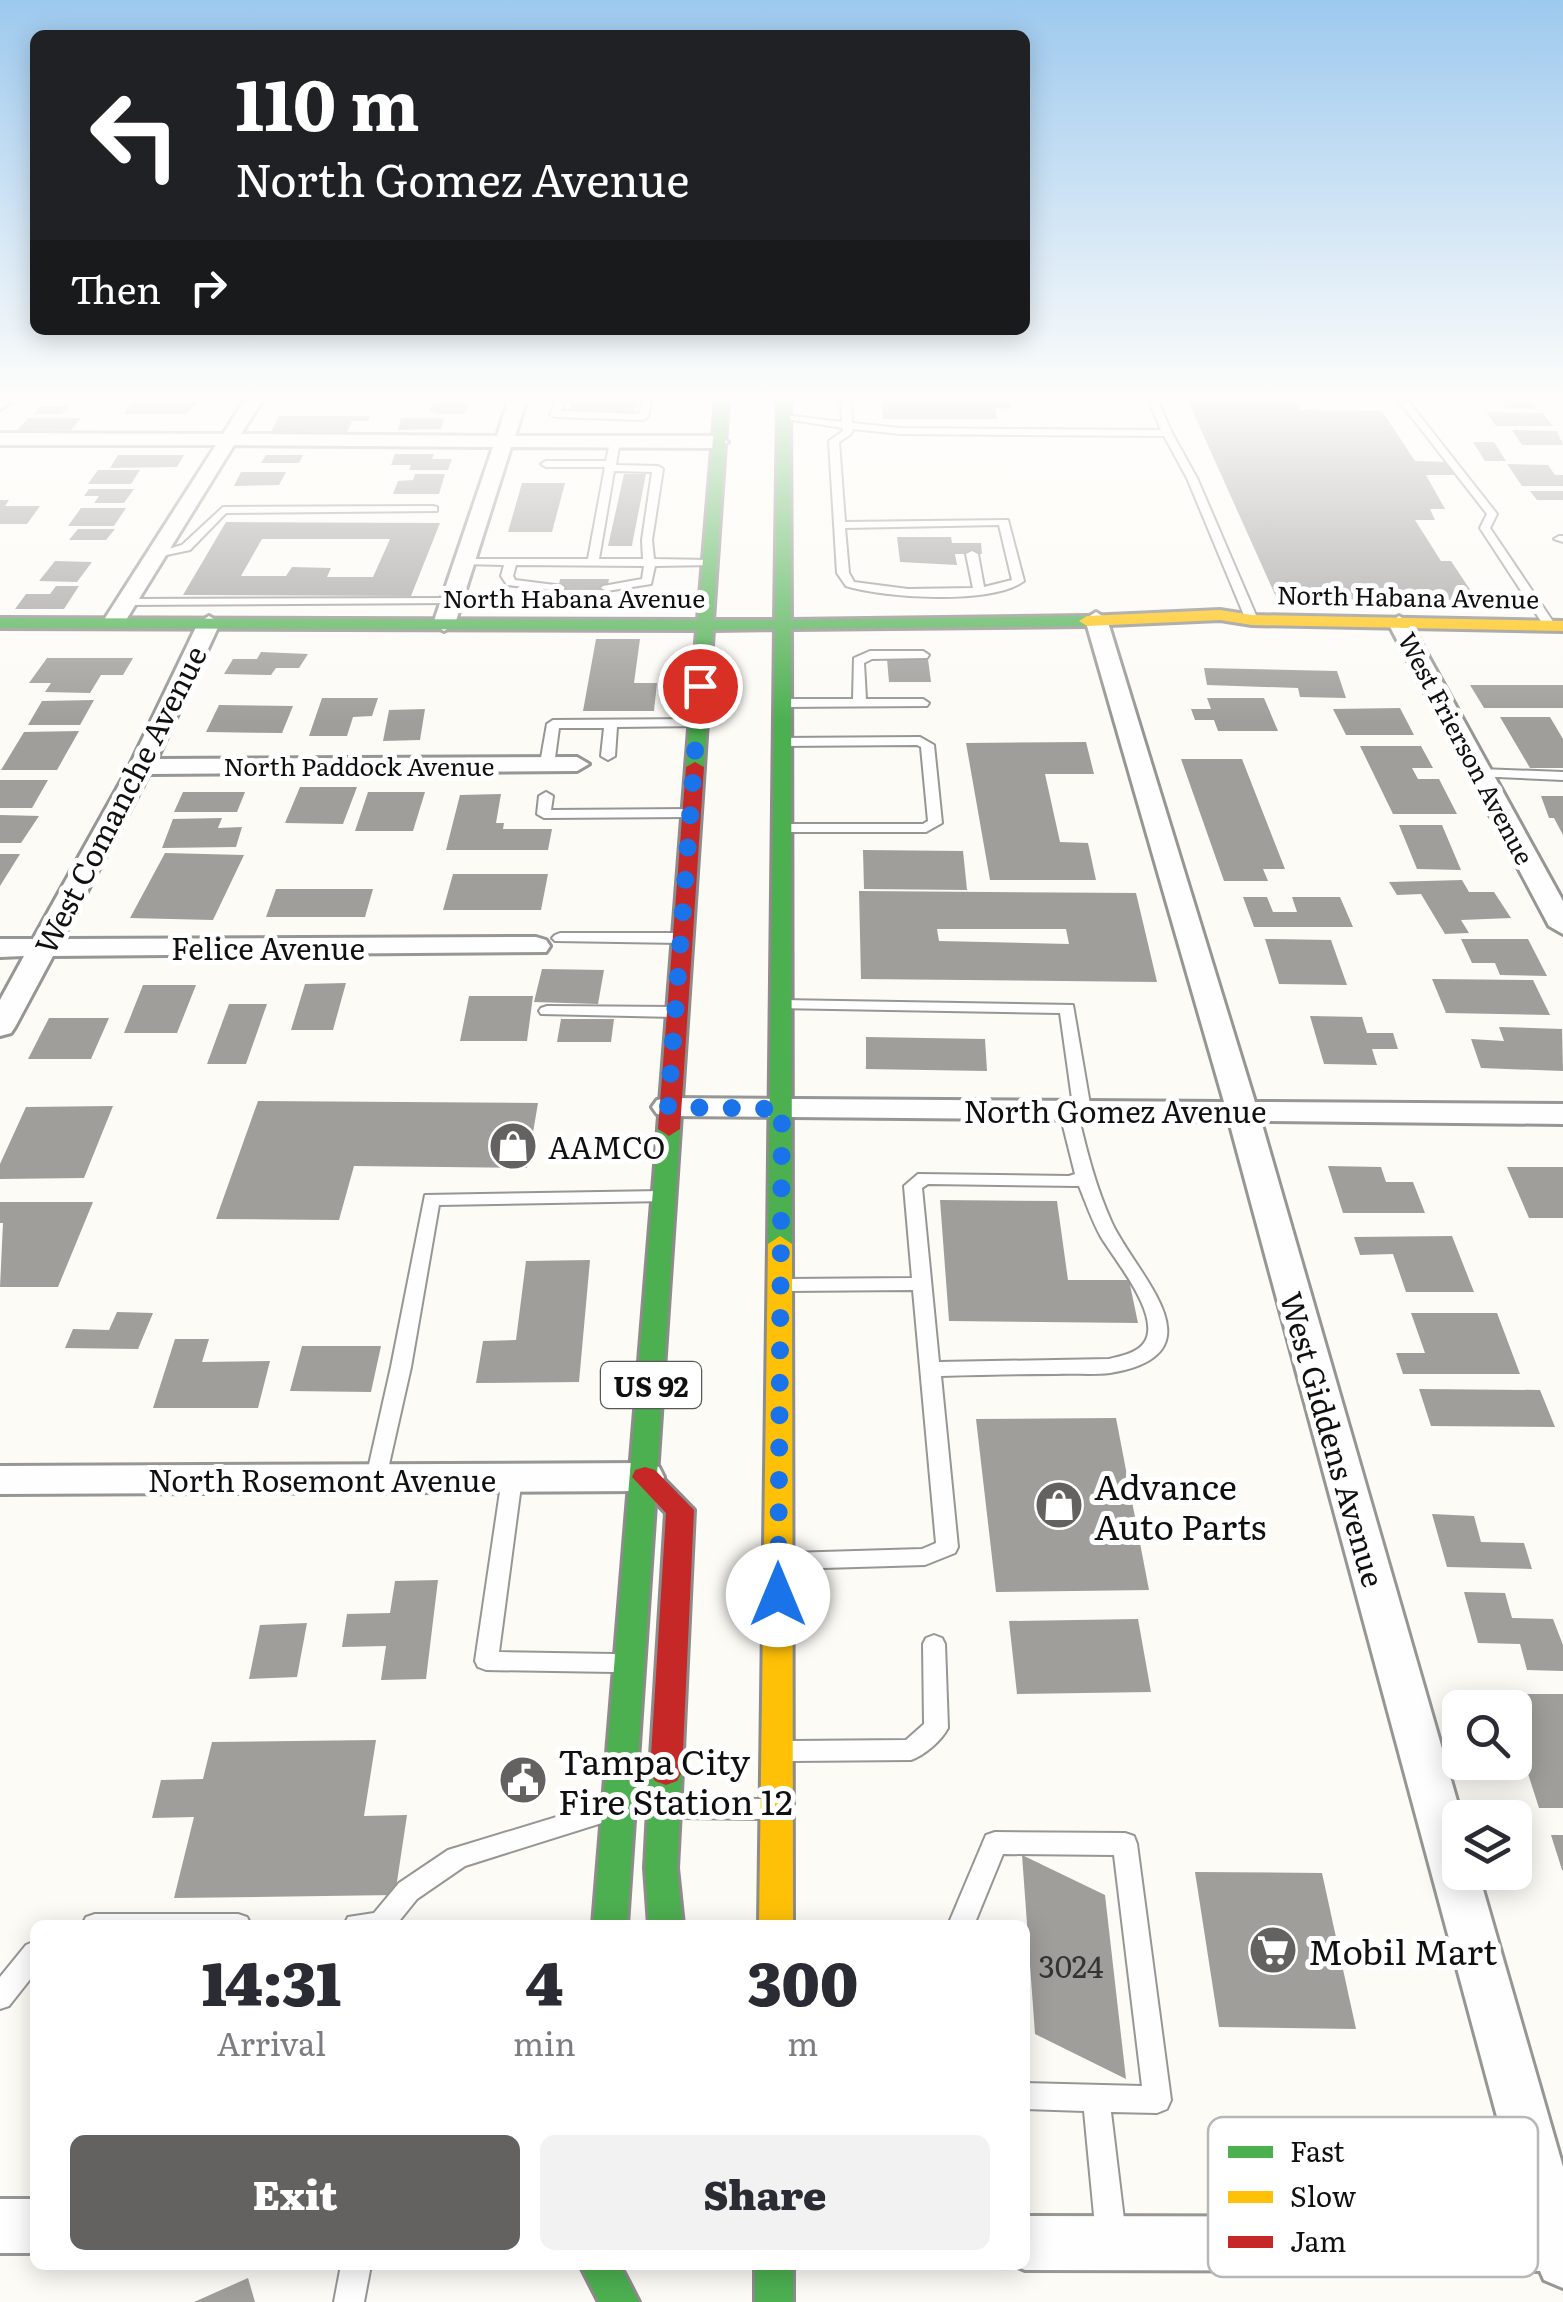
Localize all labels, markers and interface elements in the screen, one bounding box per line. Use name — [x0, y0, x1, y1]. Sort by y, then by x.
text: 110 m — [235, 49, 420, 153]
icon: left — [70, 70, 200, 200]
text: North Gomez Avenue — [235, 144, 690, 211]
text: Then — [70, 259, 161, 316]
icon: right — [181, 260, 236, 315]
street label: North Habana Avenue — [1276, 575, 1540, 617]
street label: North Habana Avenue — [443, 579, 705, 616]
street label: West Frierson Avenue — [1390, 625, 1544, 871]
street label: West Comanche Avenue — [22, 637, 216, 961]
pin — [658, 644, 743, 729]
icon: arrive — [673, 659, 728, 714]
street label: North Paddock Avenue — [224, 747, 494, 784]
street label: Felice Avenue — [171, 925, 365, 969]
street label: North Gomez Avenue — [963, 1088, 1267, 1132]
shop icon: AAMCO — [487, 1120, 539, 1172]
place label: AAMCO — [548, 1124, 665, 1168]
street label: West Giddens Avenue — [1271, 1286, 1397, 1592]
road number: US 92 — [601, 1362, 701, 1408]
street label: North Rosemont Avenue — [148, 1457, 496, 1501]
place label: Advance Auto Parts — [1094, 1459, 1266, 1551]
shop icon: Advance Auto Parts — [1033, 1479, 1085, 1531]
position arrow — [726, 1543, 830, 1647]
map controls — [1442, 1690, 1532, 1890]
button: search — [1442, 1690, 1532, 1780]
place label: Tampa City Fire Station 12 — [558, 1734, 793, 1826]
public building icon: Tampa City Fire Station 12 — [497, 1754, 549, 1806]
button: layers — [1442, 1800, 1532, 1890]
supermarket icon: Mobil Mart — [1247, 1924, 1299, 1976]
place label: Mobil Mart — [1308, 1924, 1497, 1976]
text: 14:31 — [202, 1935, 341, 2024]
text: 4 — [525, 1935, 563, 2024]
text: 300 — [748, 1935, 858, 2024]
house number: 3024 — [1038, 1943, 1104, 1987]
text: Arrival — [217, 2018, 326, 2066]
text: min — [513, 2018, 576, 2066]
text: m — [787, 2018, 818, 2066]
legend — [1208, 2117, 1538, 2277]
text: Fast — [1290, 2129, 1345, 2171]
button: Exit — [70, 2135, 520, 2250]
button: Share — [540, 2135, 990, 2250]
text: Slow — [1290, 2174, 1356, 2216]
text: Jam — [1290, 2219, 1346, 2261]

